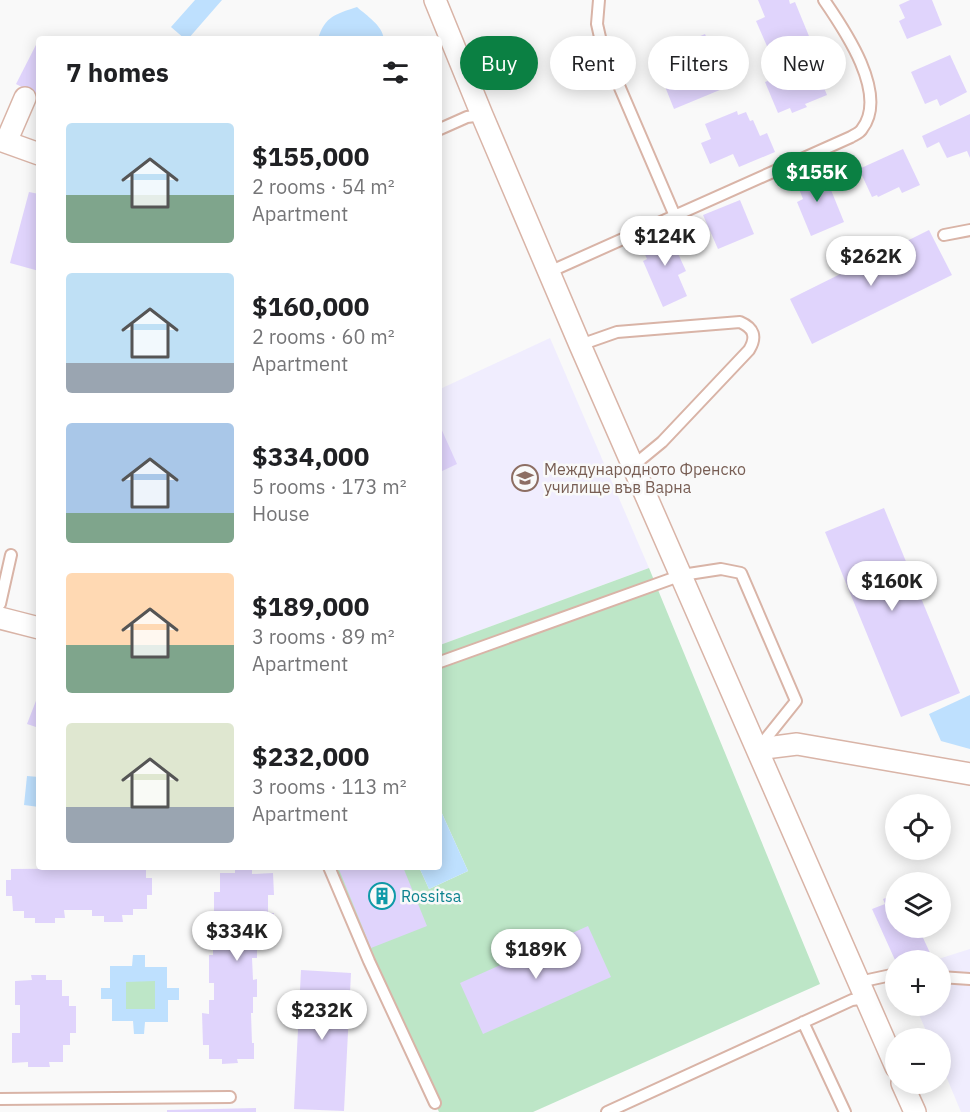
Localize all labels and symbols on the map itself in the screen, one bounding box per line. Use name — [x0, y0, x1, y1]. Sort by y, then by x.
pin: $155K — [775, 152, 859, 203]
pin: $124K — [623, 216, 707, 267]
pin: $262K — [829, 236, 913, 287]
place label: Международното Френско училище във Варна — [544, 459, 746, 497]
school or university icon: Международното Френско училище във Варна — [510, 463, 540, 493]
pin: $160K — [850, 561, 934, 612]
building icon: Rossitsa — [367, 881, 397, 911]
place label: Rossitsa — [401, 886, 462, 906]
pin: $334K — [195, 911, 279, 962]
pin: $189K — [494, 929, 578, 980]
pin: $232K — [280, 990, 364, 1041]

